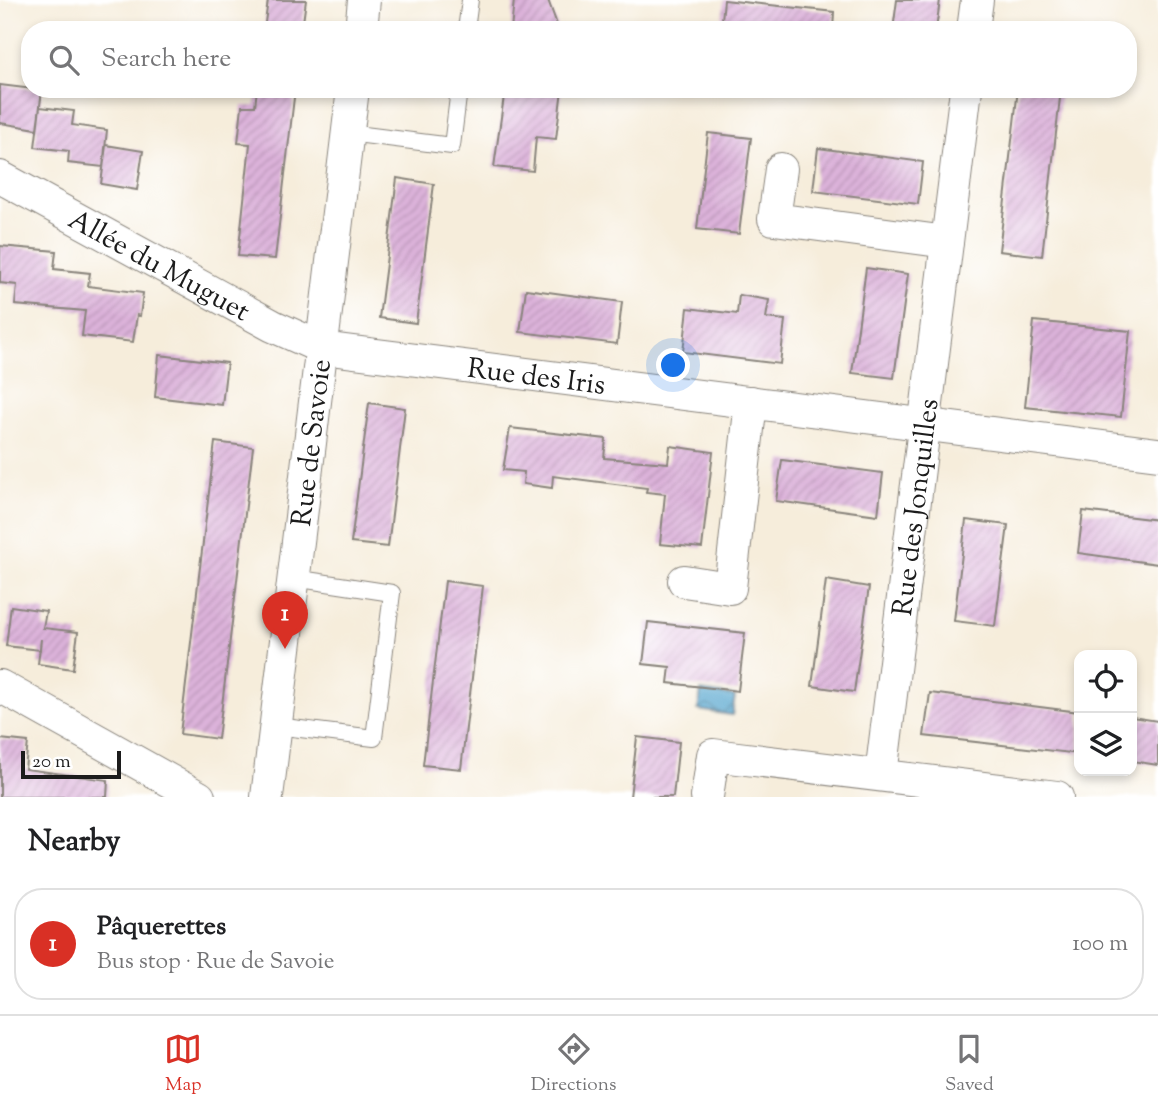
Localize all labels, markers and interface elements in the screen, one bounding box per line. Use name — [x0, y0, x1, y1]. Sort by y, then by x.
search box — [21, 21, 1137, 98]
icon: search — [45, 41, 83, 79]
text: Search here — [101, 41, 231, 78]
street label: Allée du Muguet — [60, 201, 257, 333]
your location — [656, 348, 690, 382]
street label: Rue des Iris — [465, 350, 608, 407]
street label: Rue de Savoie — [283, 357, 343, 529]
street label: Rue des Jonquilles — [884, 396, 950, 618]
pin: 1 — [262, 591, 308, 649]
map controls — [1074, 650, 1137, 776]
button: locate — [1074, 650, 1137, 713]
button: layers — [1074, 713, 1137, 776]
scale bar — [21, 748, 121, 780]
text: 20 m — [32, 749, 71, 776]
text: Nearby — [28, 821, 120, 864]
text: Pâquerettes — [97, 909, 226, 946]
text: 1 — [49, 928, 57, 961]
text: 100 m — [1072, 928, 1128, 961]
text: Bus stop · Rue de Savoie — [97, 946, 334, 979]
tab: Map — [164, 1030, 202, 1099]
tab: Directions — [531, 1030, 616, 1099]
tab: Saved — [945, 1030, 994, 1099]

